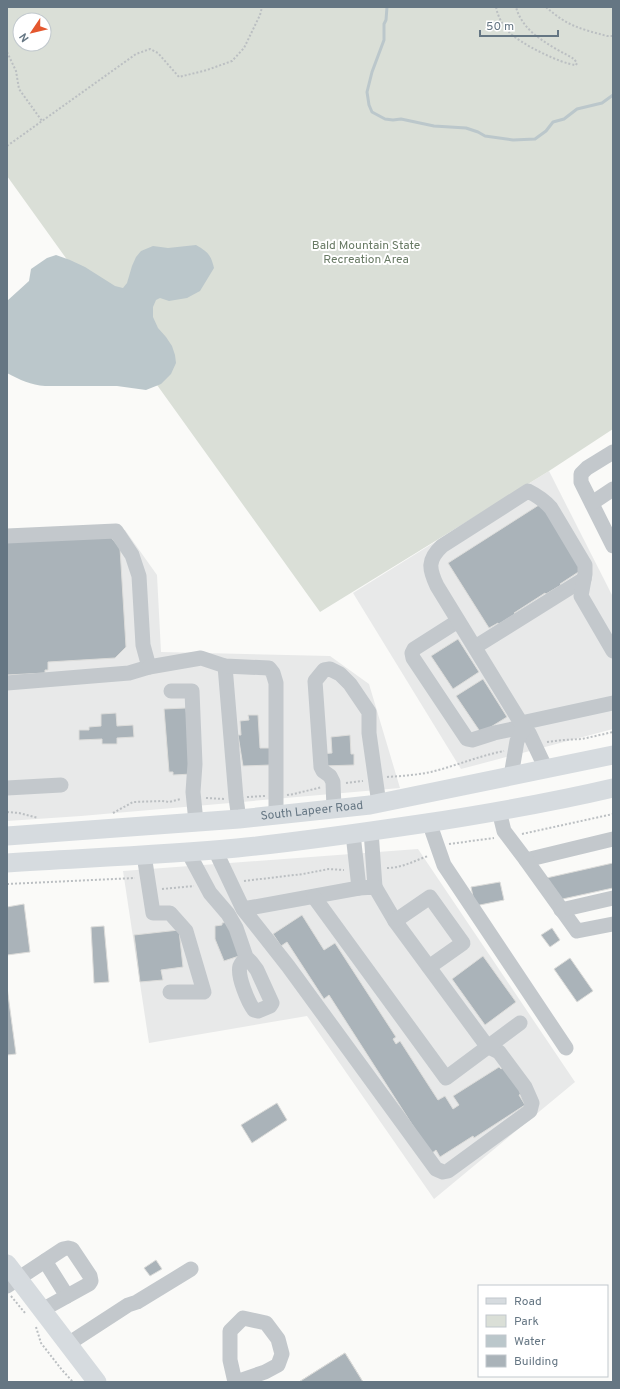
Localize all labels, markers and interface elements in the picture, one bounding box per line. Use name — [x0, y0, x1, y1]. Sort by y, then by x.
north arrow — [12, 12, 52, 52]
scale bar — [480, 12, 558, 38]
text: 50 m — [486, 19, 514, 35]
text: N — [17, 30, 33, 44]
park label: Bald Mountain State Recreation Area — [312, 238, 420, 268]
street label: South Lapeer Road — [260, 798, 364, 825]
legend — [478, 1285, 608, 1377]
text: Road — [514, 1294, 542, 1310]
text: Park — [514, 1314, 539, 1330]
text: Water — [514, 1334, 546, 1350]
text: Building — [514, 1354, 558, 1370]

